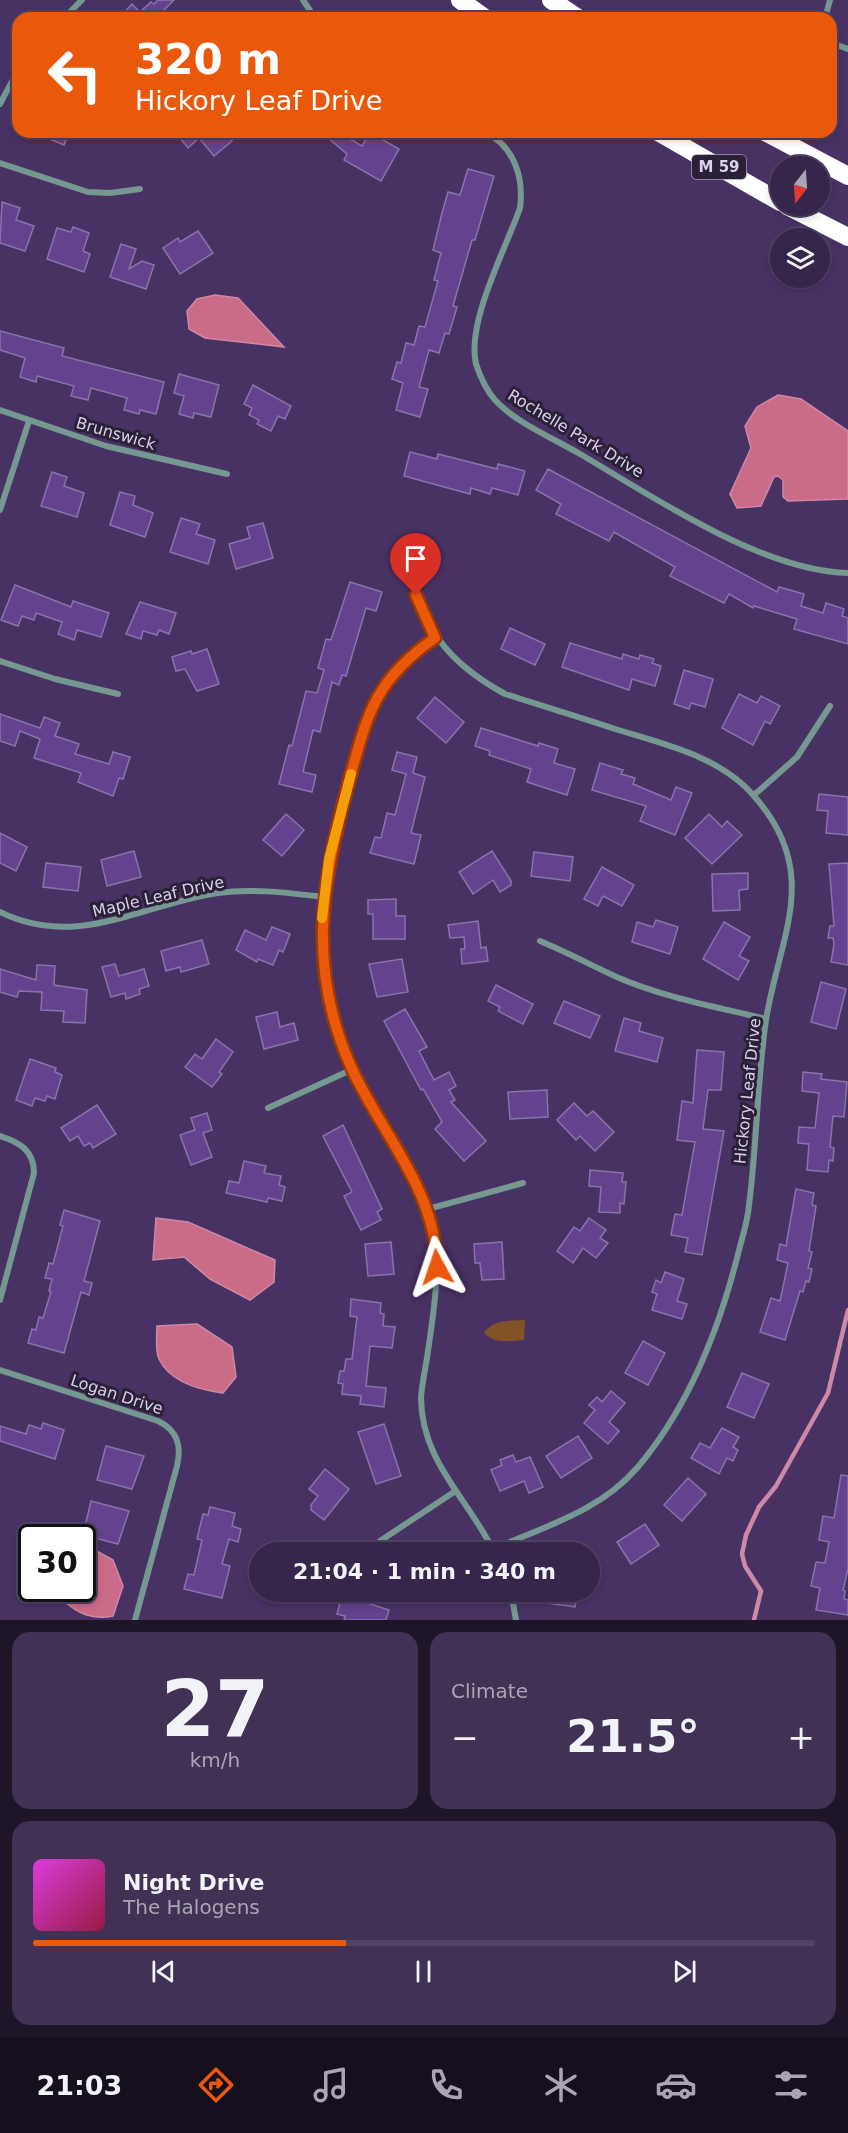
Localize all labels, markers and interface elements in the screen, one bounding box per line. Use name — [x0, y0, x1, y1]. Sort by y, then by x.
text: 320 m — [135, 35, 281, 84]
icon: left — [36, 36, 114, 114]
text: Hickory Leaf Drive — [135, 85, 382, 116]
road number: M 59 — [692, 155, 746, 179]
north arrow — [770, 156, 830, 216]
map controls — [770, 156, 830, 288]
button: layers — [770, 228, 830, 288]
street label: Rochelle Park Drive — [504, 385, 647, 482]
street label: Brunswick — [74, 413, 158, 454]
pin — [390, 533, 441, 595]
icon: arrive — [399, 542, 432, 575]
street label: Maple Leaf Drive — [90, 872, 226, 921]
street label: Hickory Leaf Drive — [730, 1017, 765, 1165]
position arrow — [405, 1235, 469, 1299]
street label: Logan Drive — [68, 1371, 166, 1418]
speed limit sign: 30 — [18, 1524, 96, 1602]
text: 21:04 · 1 min · 340 m — [293, 1559, 556, 1584]
text: 27 — [161, 1664, 269, 1754]
text: Climate — [451, 1679, 528, 1703]
text: 21.5° — [566, 1710, 700, 1763]
text: − — [451, 1718, 479, 1757]
text: + — [787, 1718, 815, 1757]
text: km/h — [190, 1748, 240, 1772]
text: Night Drive — [123, 1870, 264, 1895]
text: The Halogens — [123, 1895, 260, 1919]
icon: previous — [147, 1955, 180, 1988]
icon: pause — [407, 1955, 440, 1988]
icon: next — [668, 1955, 701, 1988]
icon: directions — [195, 2064, 237, 2106]
icon: music — [310, 2064, 352, 2106]
icon: phone — [425, 2064, 467, 2106]
icon: climate — [540, 2064, 582, 2106]
icon: car — [655, 2064, 697, 2106]
icon: filters — [770, 2064, 812, 2106]
text: 21:03 — [36, 2070, 122, 2101]

